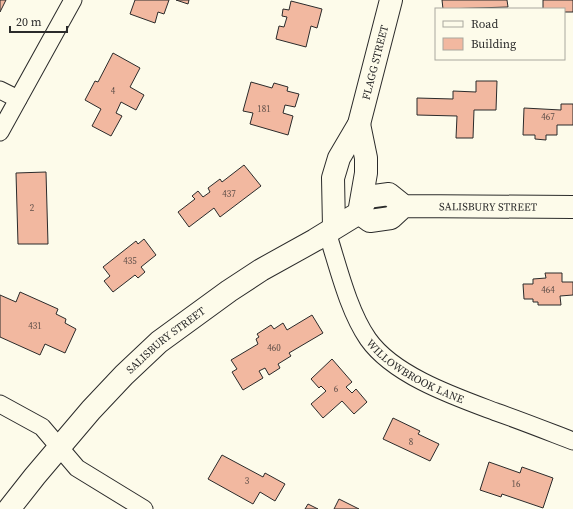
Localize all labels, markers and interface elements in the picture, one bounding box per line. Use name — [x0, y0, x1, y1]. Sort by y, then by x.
scale bar — [10, 8, 67, 34]
legend — [435, 8, 565, 60]
text: 20 m — [16, 14, 42, 30]
text: Road — [471, 16, 498, 32]
street label: FLAGG STREET — [358, 23, 392, 101]
text: Building — [471, 36, 516, 52]
house number: 4 — [111, 85, 116, 97]
house number: 181 — [257, 103, 271, 115]
house number: 467 — [541, 111, 555, 123]
house number: 437 — [222, 188, 236, 200]
street label: SALISBURY STREET — [439, 199, 538, 214]
house number: 2 — [30, 202, 35, 214]
house number: 435 — [123, 255, 137, 267]
house number: 464 — [541, 284, 555, 296]
street label: SALISBURY STREET — [123, 303, 208, 377]
house number: 431 — [28, 320, 42, 332]
street label: WILLOWBROOK LANE — [363, 336, 466, 407]
house number: 460 — [267, 342, 281, 354]
house number: 6 — [334, 383, 339, 395]
house number: 8 — [409, 436, 414, 448]
house number: 3 — [245, 475, 250, 487]
house number: 16 — [511, 478, 521, 490]

